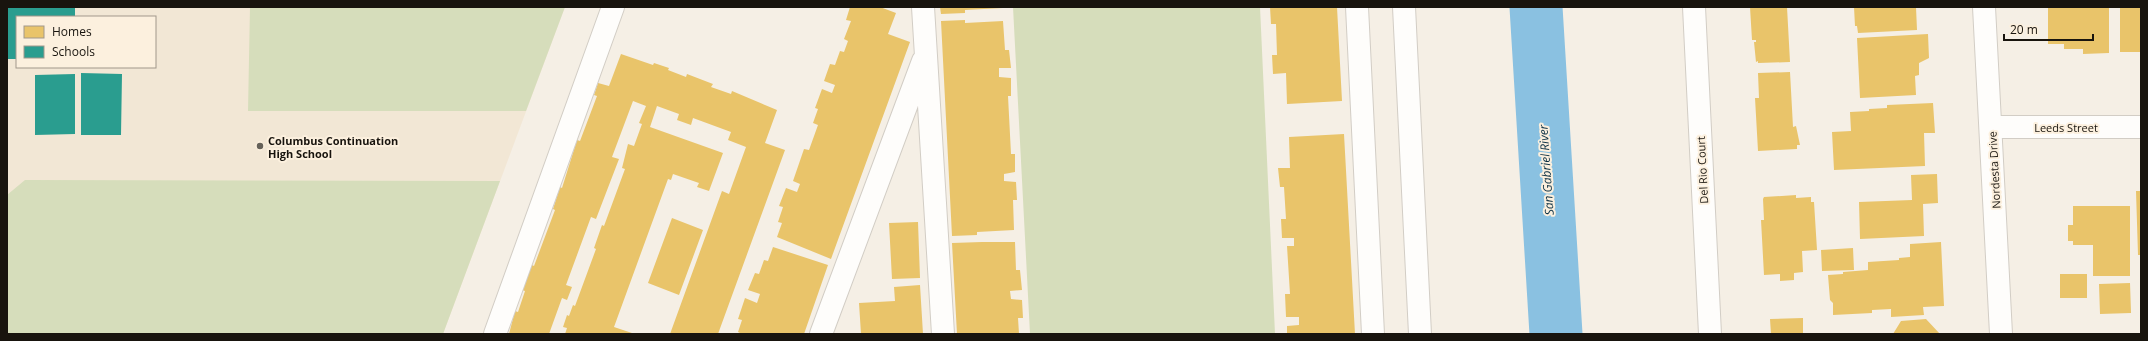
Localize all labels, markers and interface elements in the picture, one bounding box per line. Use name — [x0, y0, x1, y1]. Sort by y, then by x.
legend — [16, 16, 156, 68]
scale bar — [2004, 16, 2093, 42]
text: 20 m — [2010, 21, 2038, 38]
text: Homes — [52, 23, 92, 40]
text: Schools — [52, 43, 95, 60]
street label: Leeds Street — [2034, 120, 2098, 135]
water label: San Gabriel River — [1534, 123, 1558, 216]
street label: Nordesta Drive — [1984, 131, 2004, 209]
place label: Columbus Continuation High School — [268, 133, 398, 161]
street label: Del Rio Court — [1693, 136, 1711, 204]
marker: Columbus Continuation High School — [255, 141, 265, 151]

